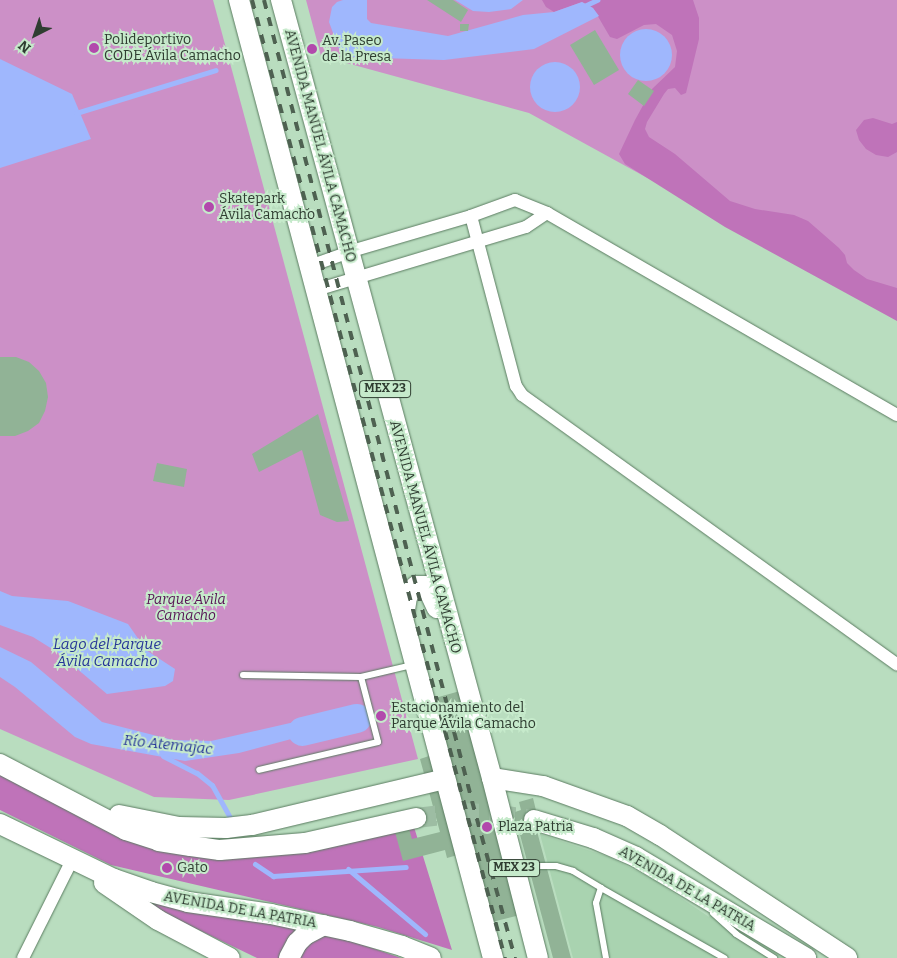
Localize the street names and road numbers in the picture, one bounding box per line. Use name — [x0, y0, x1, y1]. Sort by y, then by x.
street label: AVENIDA MANUEL ÁVILA CAMACHO — [281, 28, 359, 264]
road number: MEX 23 — [359, 379, 411, 398]
street label: AVENIDA MANUEL ÁVILA CAMACHO — [386, 419, 464, 655]
street label: AVENIDA DE LA PATRIA — [616, 843, 758, 935]
road number: MEX 23 — [488, 858, 540, 878]
street label: AVENIDA DE LA PATRIA — [162, 888, 318, 932]

